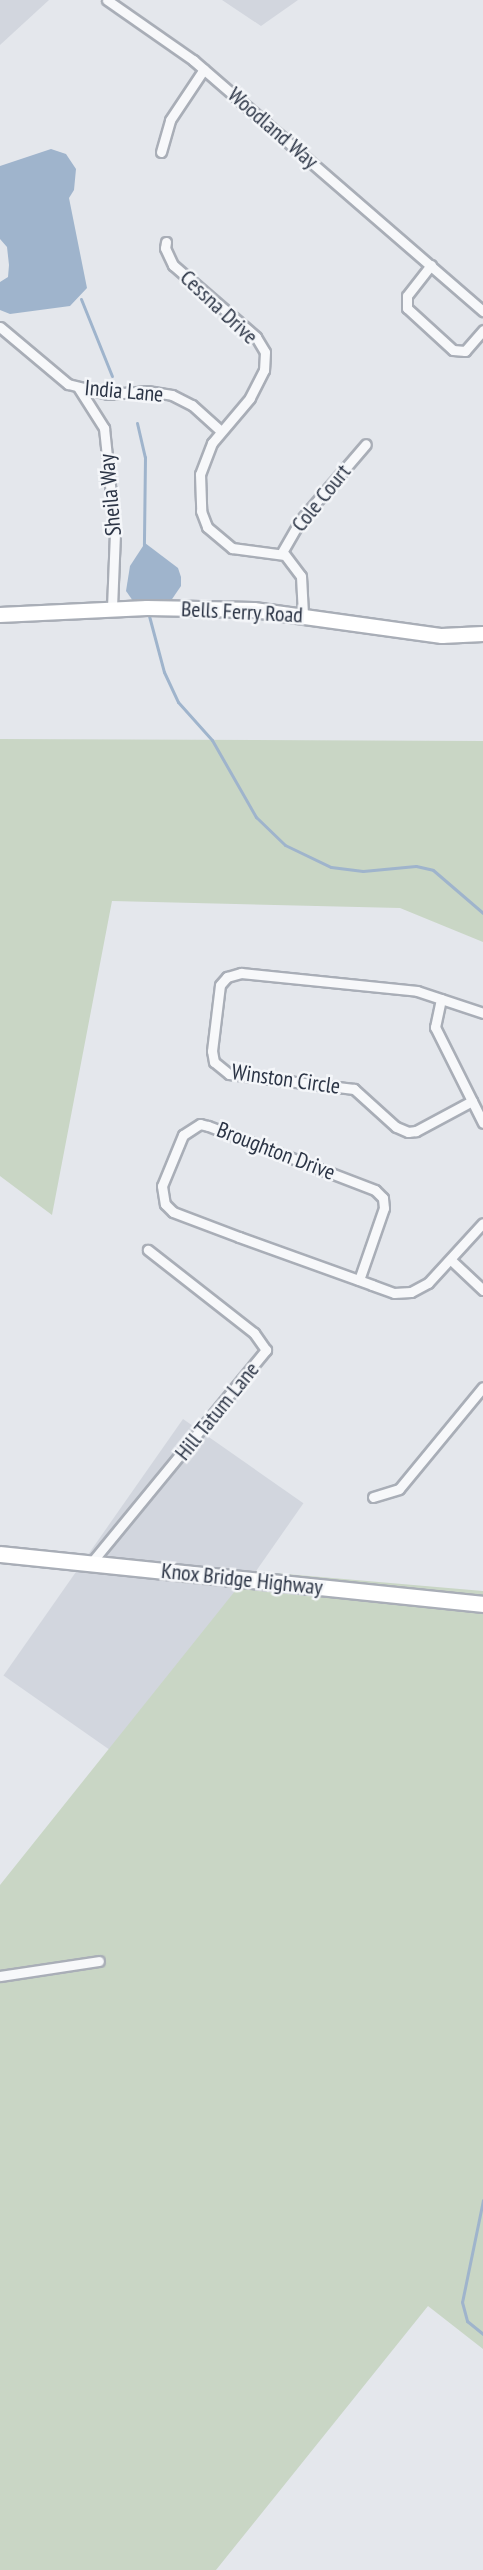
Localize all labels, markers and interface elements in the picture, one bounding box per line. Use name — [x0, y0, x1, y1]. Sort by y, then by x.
street label: Woodland Way — [222, 81, 324, 175]
street label: Cessna Drive — [175, 264, 263, 350]
street label: India Lane — [84, 374, 164, 408]
street label: Sheila Way — [93, 453, 127, 537]
street label: Cole Court — [286, 459, 356, 537]
street label: Bells Ferry Road — [180, 596, 304, 628]
street label: Winston Circle — [230, 1058, 342, 1100]
street label: Broughton Drive — [213, 1116, 339, 1186]
street label: Hill Tatum Lane — [169, 1356, 265, 1466]
street label: Knox Bridge Highway — [160, 1557, 324, 1601]

